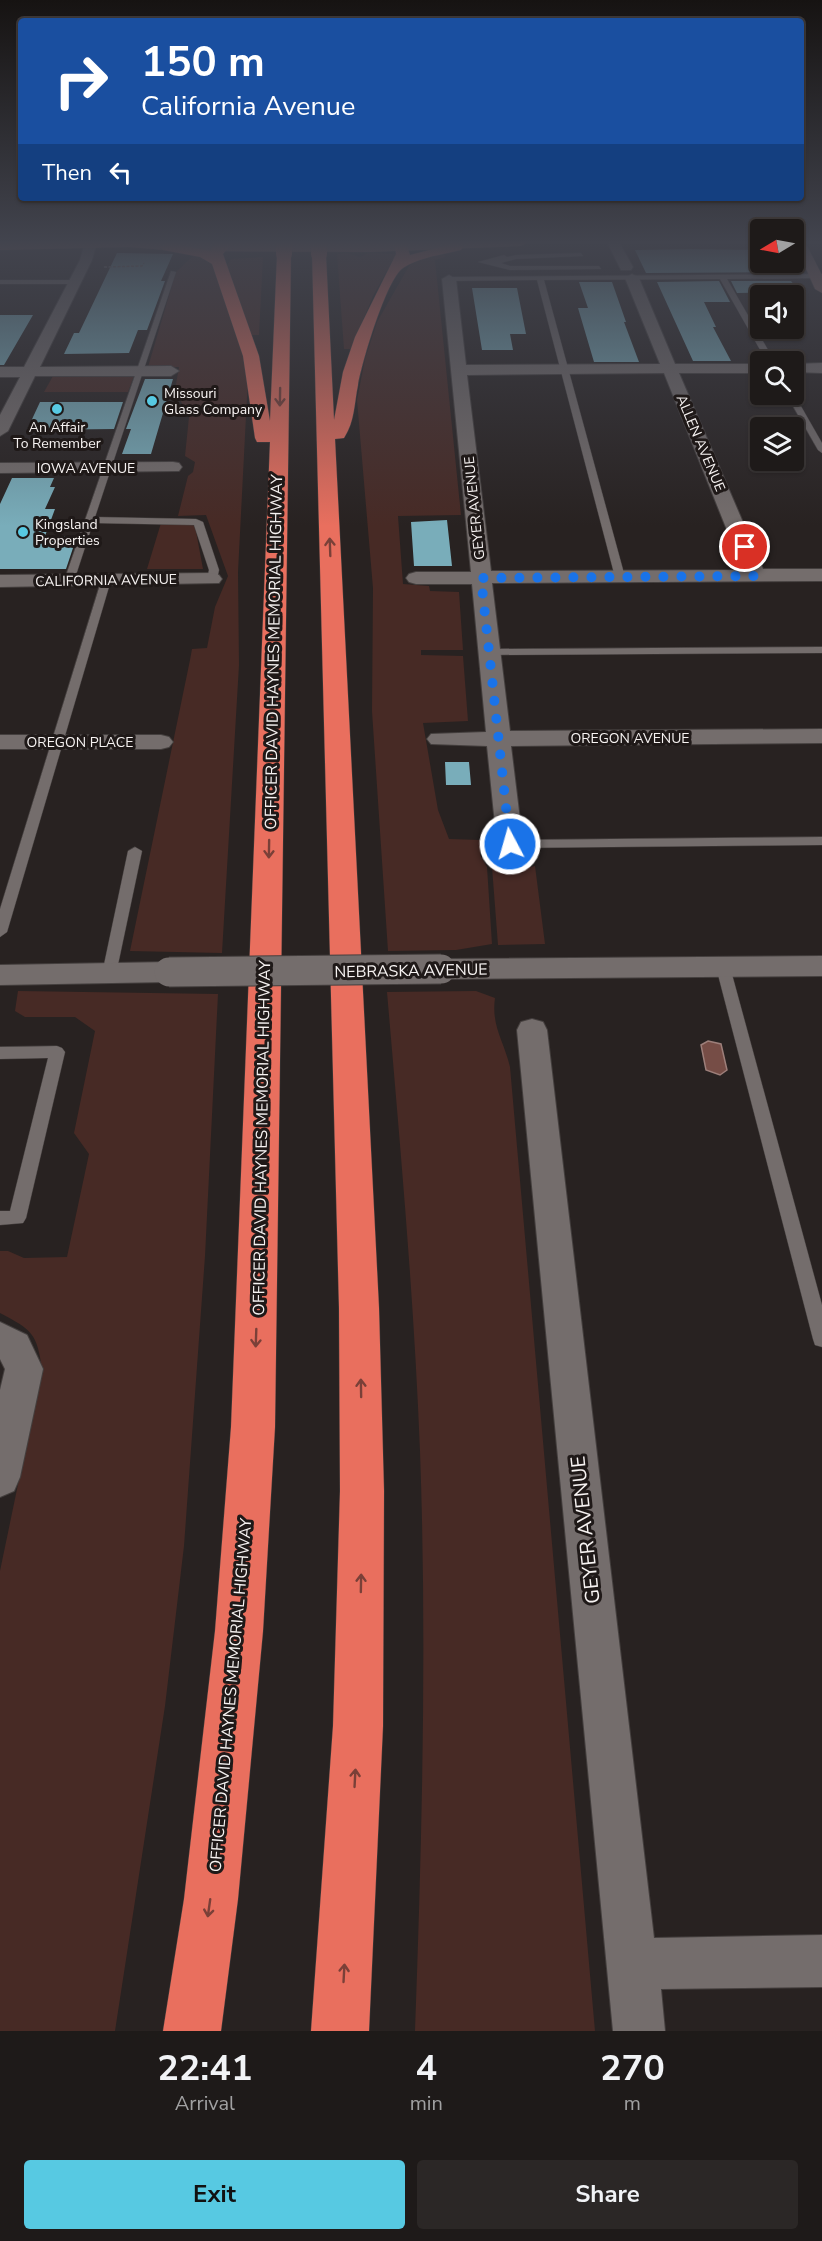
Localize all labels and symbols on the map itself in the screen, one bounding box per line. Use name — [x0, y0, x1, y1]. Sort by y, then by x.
north arrow — [750, 219, 804, 273]
place label: Missouri Glass Company — [164, 384, 263, 419]
one-way arrow — [274, 386, 285, 406]
street label: ALLEN AVENUE — [672, 392, 730, 495]
marker: Missouri Glass Company — [145, 394, 159, 408]
marker: An Affair To Remember — [50, 402, 64, 416]
place label: An Affair To Remember — [13, 418, 101, 453]
street label: GEYER AVENUE — [460, 455, 489, 561]
street label: IOWA AVENUE — [37, 459, 135, 478]
street label: OFFICER DAVID HAYNES MEMORIAL HIGHWAY — [260, 474, 288, 830]
place label: Kingsland Properties — [35, 515, 100, 550]
pin — [719, 521, 770, 572]
marker: Kingsland Properties — [16, 525, 30, 539]
one-way arrow — [325, 537, 336, 557]
street label: CALIFORNIA AVENUE — [35, 570, 177, 591]
street label: OREGON AVENUE — [570, 729, 690, 748]
street label: OREGON PLACE — [27, 733, 133, 752]
position arrow — [478, 812, 542, 876]
one-way arrow — [263, 838, 274, 858]
street label: NEBRASKA AVENUE — [334, 959, 488, 983]
street label: OFFICER DAVID HAYNES MEMORIAL HIGHWAY — [248, 960, 276, 1316]
one-way arrow — [250, 1327, 262, 1347]
one-way arrow — [355, 1379, 366, 1399]
street label: GEYER AVENUE — [564, 1455, 607, 1605]
street label: OFFICER DAVID HAYNES MEMORIAL HIGHWAY — [205, 1517, 257, 1873]
one-way arrow — [355, 1574, 367, 1594]
one-way arrow — [350, 1768, 361, 1788]
one-way arrow — [204, 1898, 215, 1918]
one-way arrow — [338, 1963, 349, 1983]

